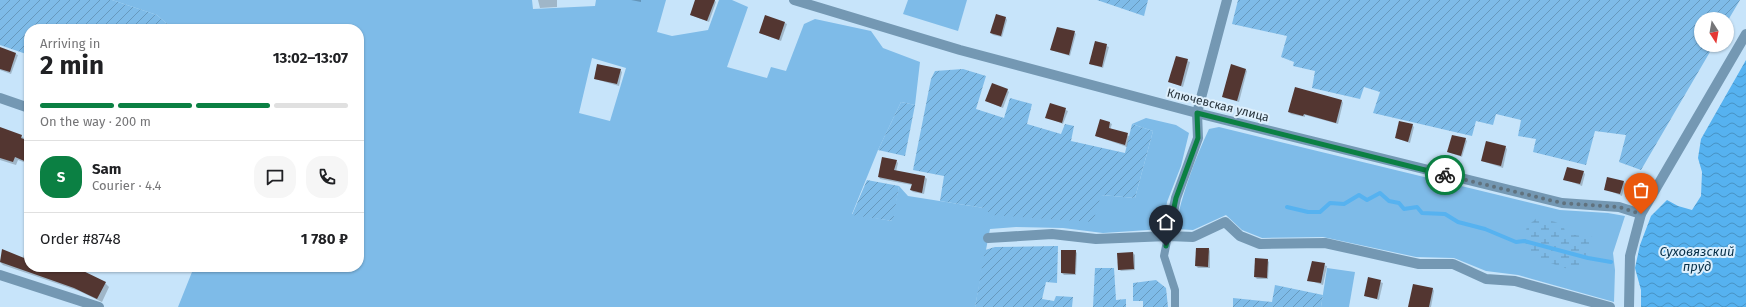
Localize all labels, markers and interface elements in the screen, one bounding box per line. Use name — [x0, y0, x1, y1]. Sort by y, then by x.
north arrow — [1694, 12, 1734, 52]
map controls — [1694, 12, 1734, 52]
text: Arriving in — [40, 36, 100, 51]
text: 13:02–13:07 — [273, 49, 348, 67]
text: 2 min — [40, 50, 104, 81]
street label: Ключевская улица — [1165, 86, 1271, 124]
text: On the way · 200 m — [40, 114, 151, 129]
courier — [1425, 155, 1465, 195]
button: chat — [254, 156, 296, 198]
button: phone — [306, 156, 348, 198]
text: Sam — [92, 160, 121, 178]
icon: bike — [1434, 164, 1456, 186]
text: S — [57, 168, 65, 186]
pin — [1624, 173, 1658, 214]
text: Courier · 4.4 — [92, 178, 162, 193]
icon: bag — [1630, 179, 1652, 201]
pin — [1149, 205, 1183, 246]
icon: home — [1155, 211, 1177, 233]
text: Order #8748 — [40, 230, 121, 248]
text: 1 780 ₽ — [301, 230, 348, 248]
water label: Суховязский пруд — [1660, 244, 1734, 274]

